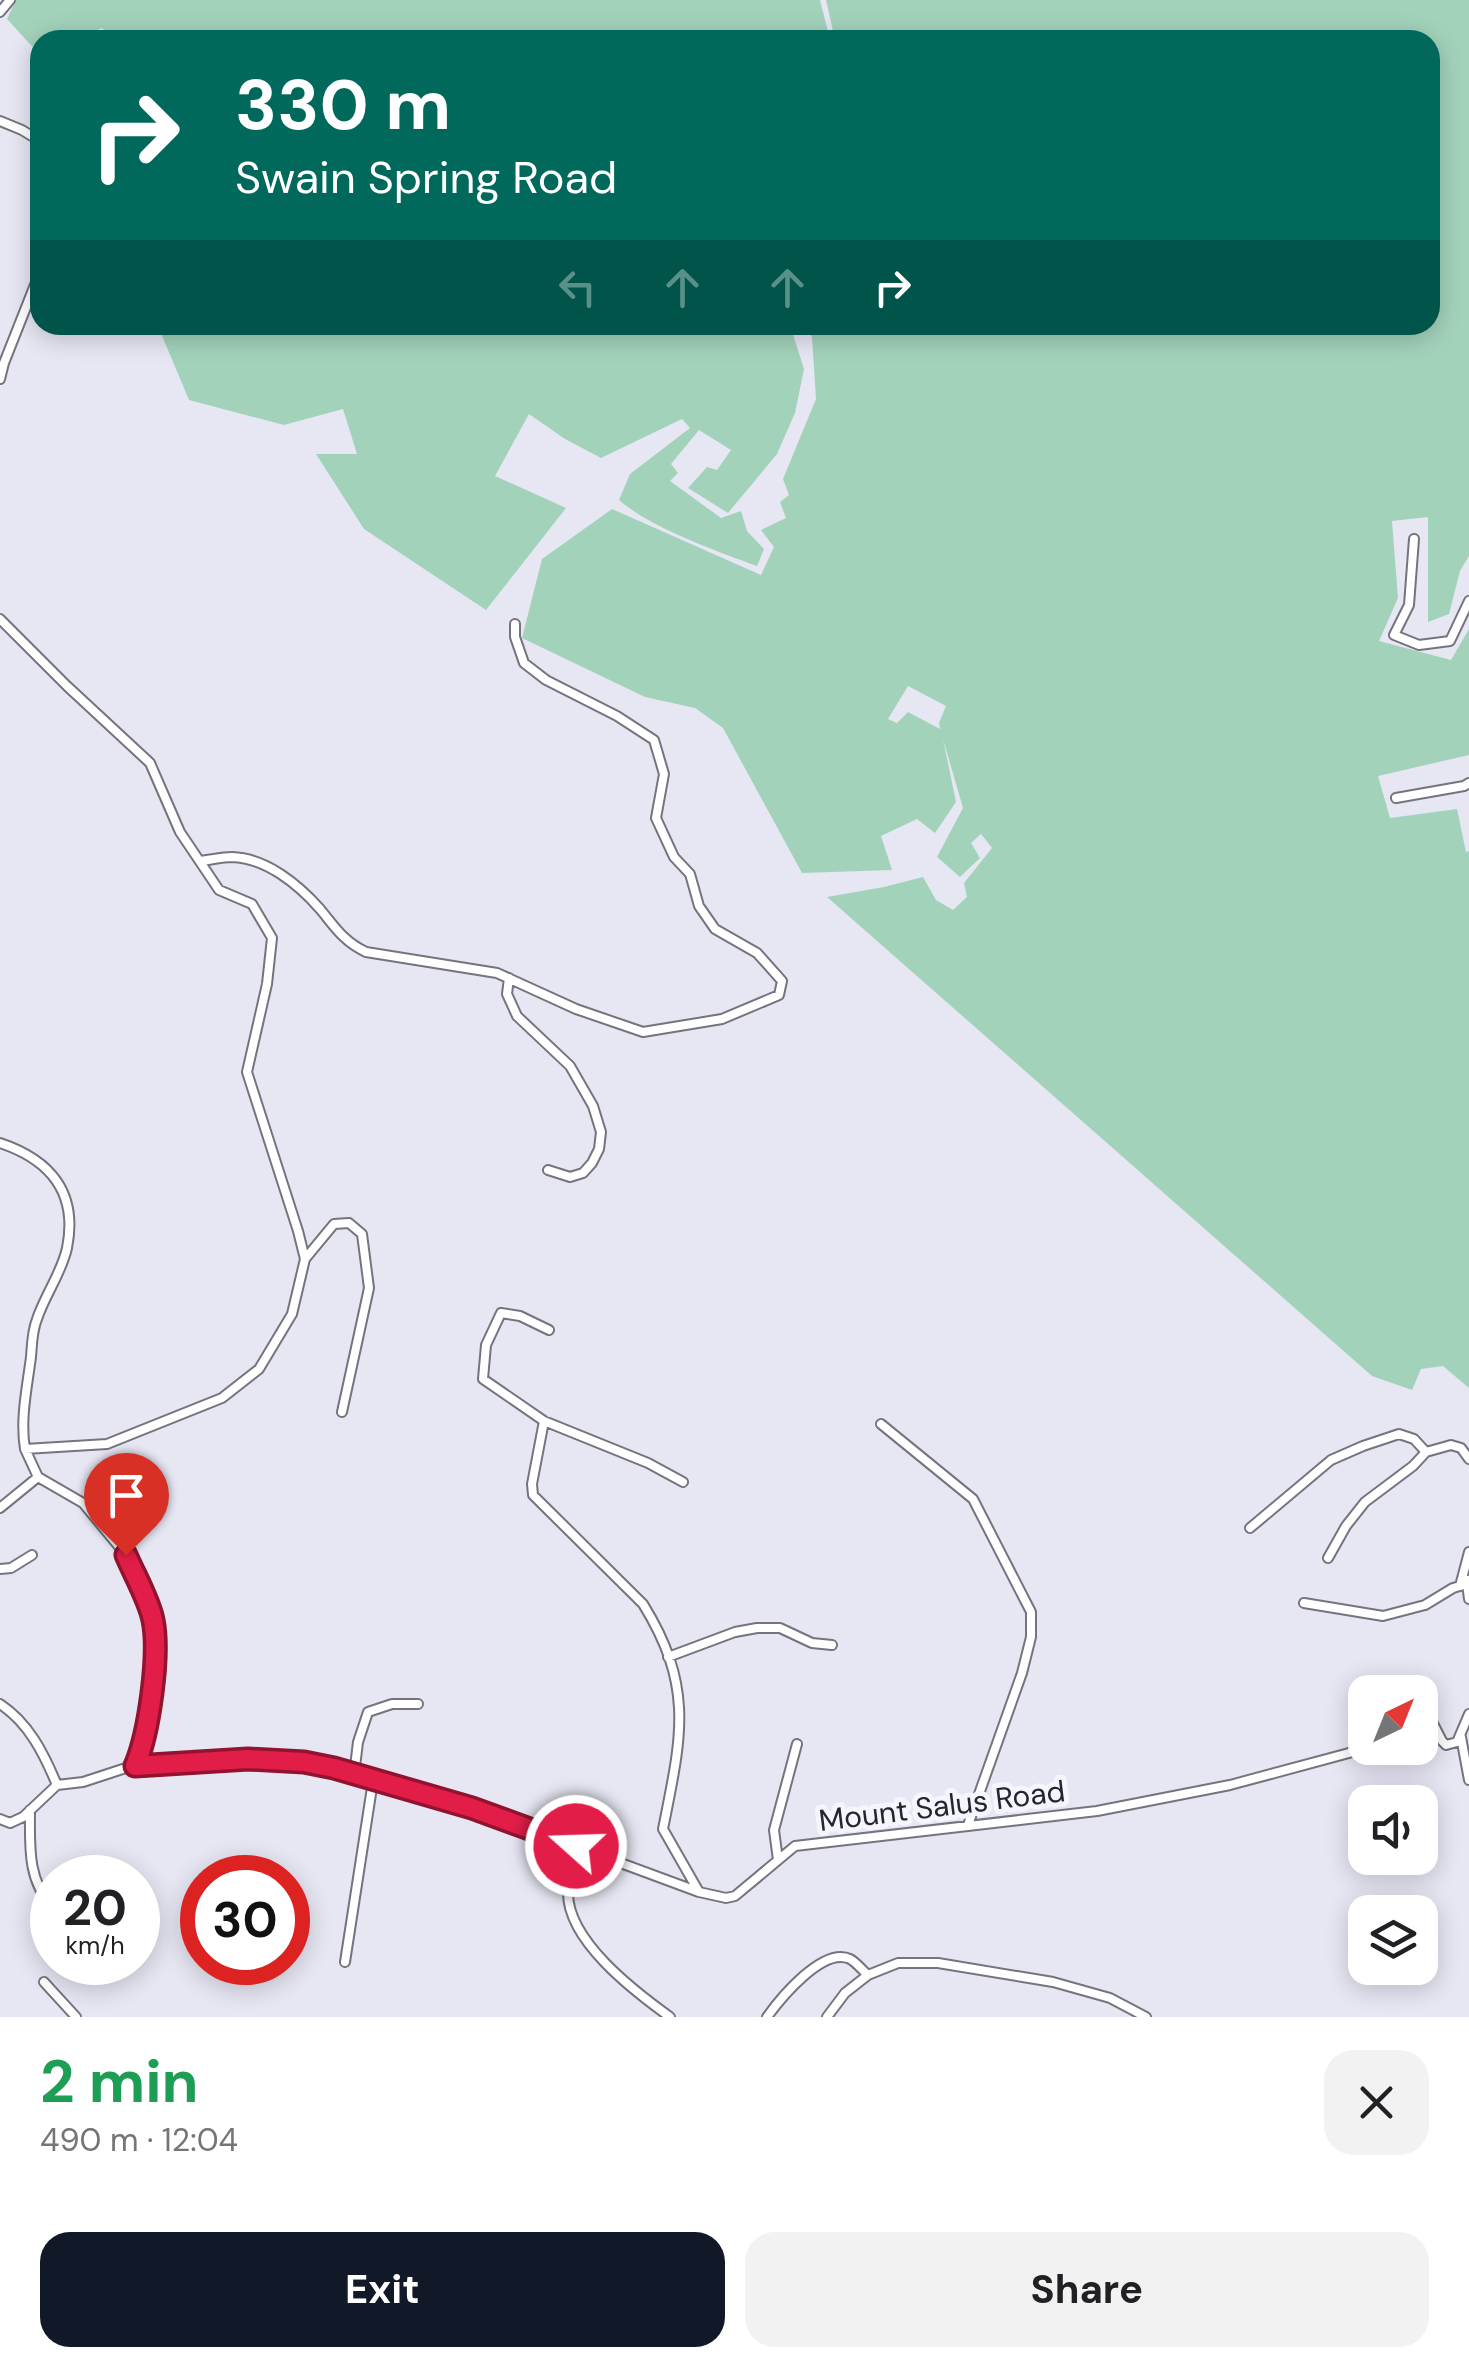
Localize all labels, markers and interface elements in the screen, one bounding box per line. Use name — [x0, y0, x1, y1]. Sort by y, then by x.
text: 330 m — [235, 60, 451, 151]
icon: right — [70, 70, 200, 200]
text: Swain Spring Road — [235, 148, 617, 207]
icon: left — [550, 260, 605, 315]
icon: ahead — [655, 260, 710, 315]
icon: ahead — [760, 260, 815, 315]
icon: right — [865, 260, 920, 315]
pin — [84, 1453, 169, 1556]
icon: arrive — [99, 1468, 154, 1523]
north arrow — [1348, 1675, 1438, 1765]
map controls — [1348, 1675, 1438, 1985]
street label: Mount Salus Road — [817, 1771, 1067, 1840]
button: sound — [1348, 1785, 1438, 1875]
position arrow — [524, 1794, 628, 1898]
speed limit sign: 30 — [180, 1855, 310, 1985]
text: 20 — [63, 1875, 127, 1941]
button: layers — [1348, 1895, 1438, 1985]
text: km/h — [65, 1929, 125, 1962]
text: 2 min — [40, 2042, 199, 2121]
button: close — [1324, 2050, 1429, 2155]
text: 490 m · 12:04 — [40, 2119, 238, 2161]
button: Exit — [40, 2232, 725, 2347]
button: Share — [745, 2232, 1429, 2347]

